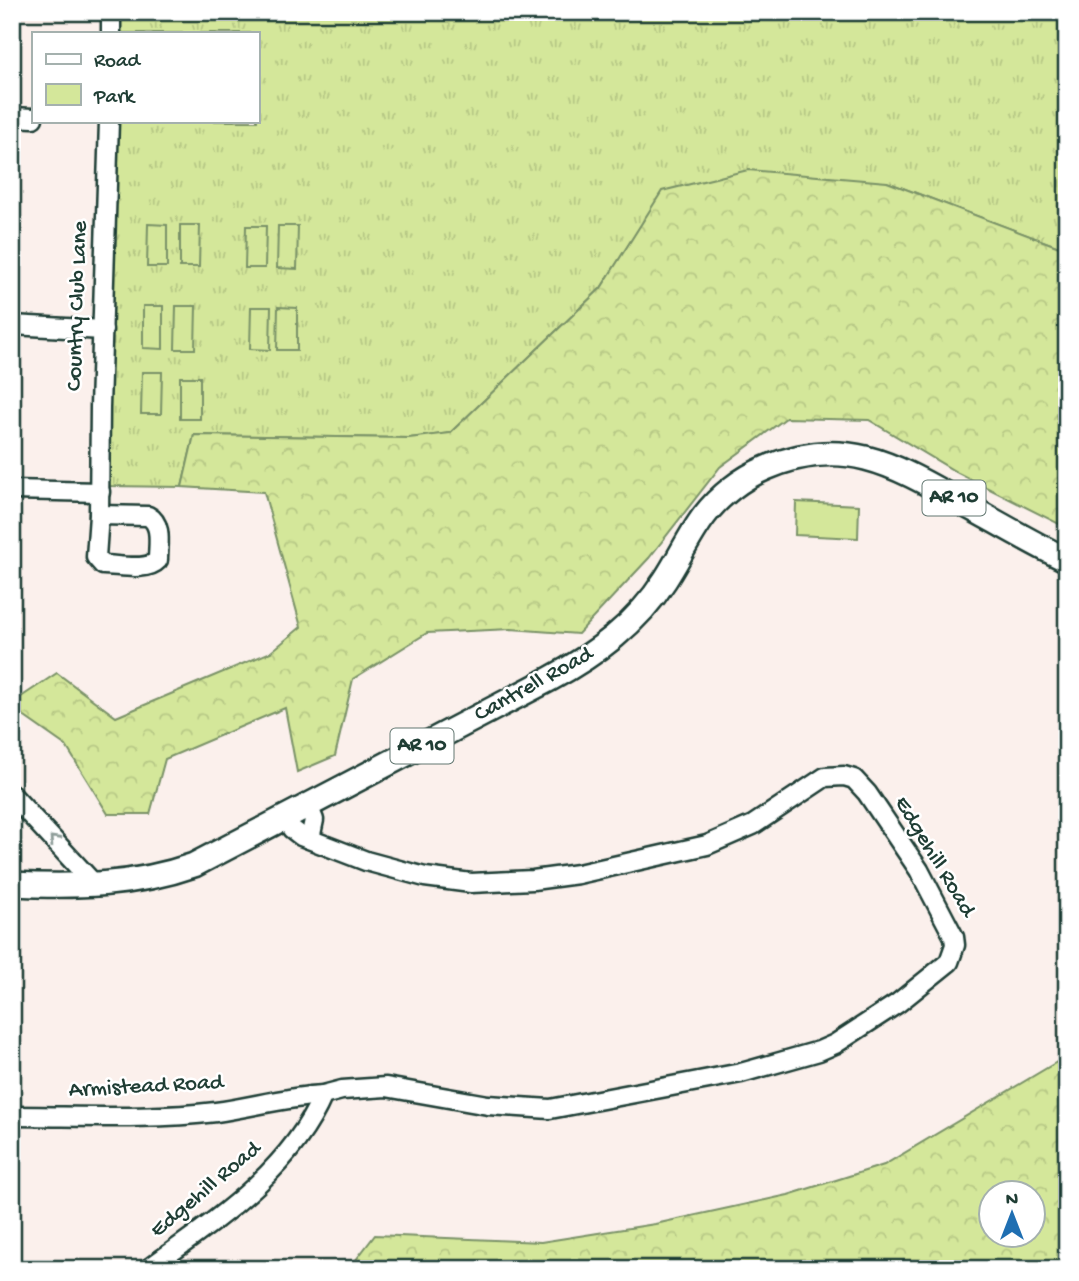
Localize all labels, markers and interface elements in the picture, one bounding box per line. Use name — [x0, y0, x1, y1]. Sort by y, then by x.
legend — [32, 32, 259, 122]
text: Road — [94, 50, 142, 75]
text: Park — [93, 86, 137, 111]
street label: Country Club Lane — [62, 219, 95, 392]
road number: AR 10 — [922, 480, 986, 516]
street label: Cantrell Road — [470, 641, 599, 729]
road number: AR 10 — [390, 728, 453, 764]
street label: Edgehill Road — [887, 792, 981, 924]
one-way arrow — [49, 835, 62, 848]
street label: Armistead Road — [68, 1069, 225, 1105]
street label: Edgehill Road — [145, 1135, 268, 1244]
north arrow — [978, 1180, 1048, 1250]
text: N — [1006, 1189, 1018, 1212]

